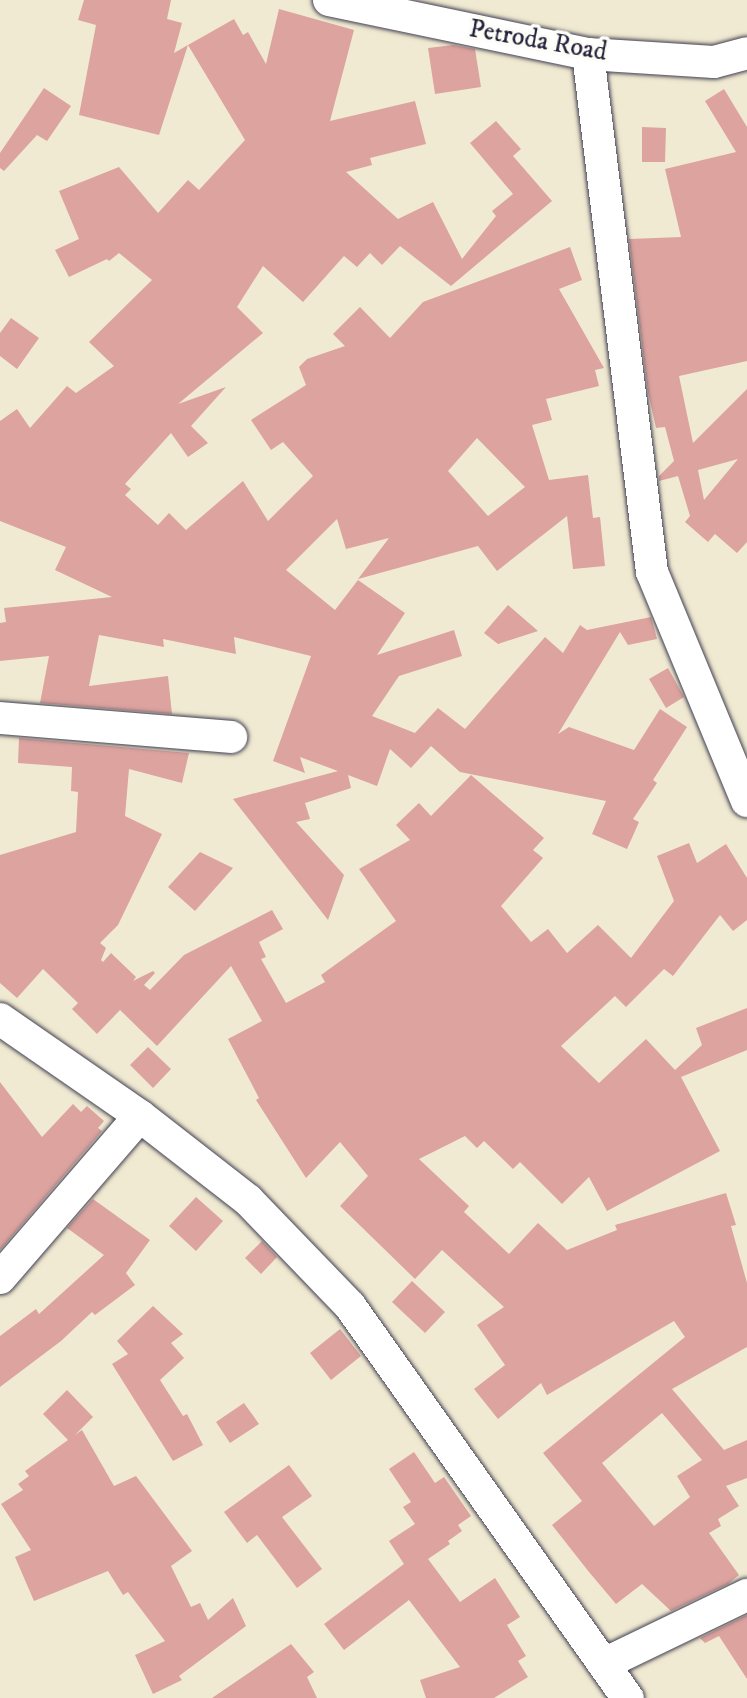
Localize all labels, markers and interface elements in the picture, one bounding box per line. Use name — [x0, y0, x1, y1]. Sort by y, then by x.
street label: Petroda Road — [467, 14, 609, 68]

